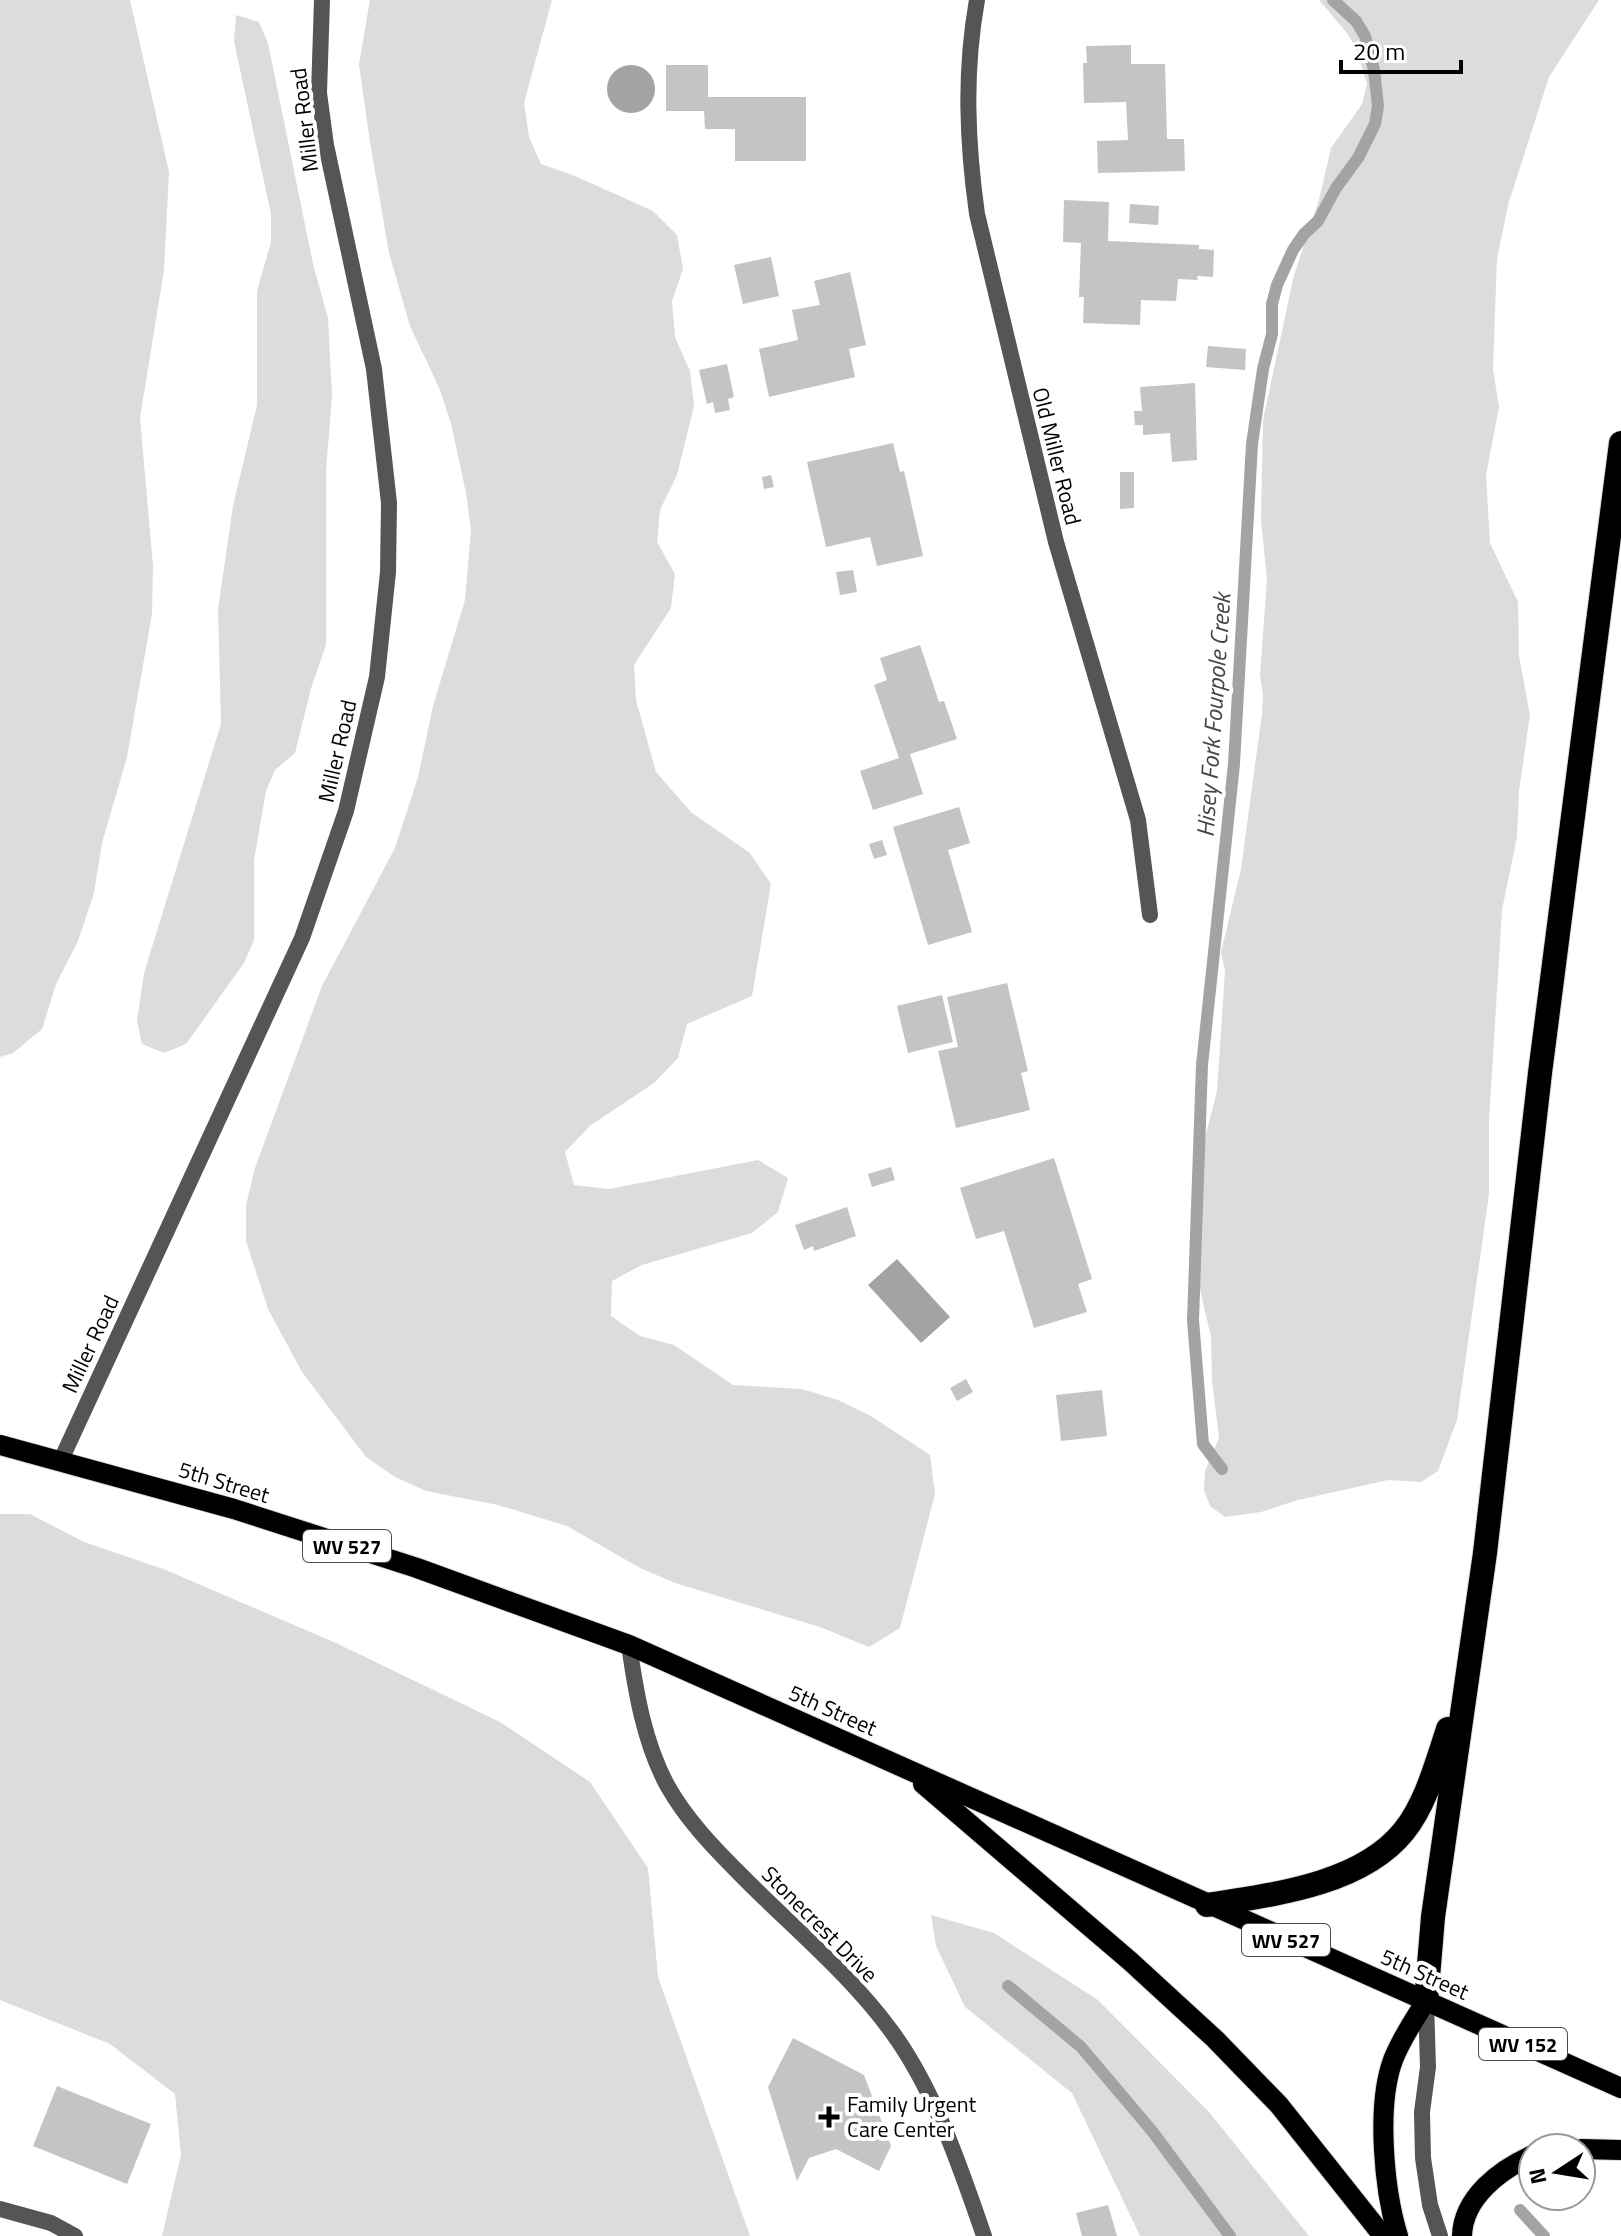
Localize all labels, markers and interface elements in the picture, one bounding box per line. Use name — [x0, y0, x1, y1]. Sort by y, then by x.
scale bar — [1341, 24, 1461, 74]
text: 20 m — [1353, 33, 1405, 69]
street label: Miller Road — [281, 66, 327, 174]
street label: Old Miller Road — [1023, 384, 1091, 528]
water label: Hisey Fork Fourpole Creek — [1187, 589, 1240, 838]
street label: Miller Road — [309, 696, 365, 806]
street label: Miller Road — [52, 1289, 128, 1399]
street label: 5th Street — [174, 1452, 274, 1512]
road number: WV 527 — [303, 1530, 391, 1562]
street label: 5th Street — [783, 1675, 883, 1745]
street label: Stonecrest Drive — [754, 1858, 886, 1990]
road number: WV 527 — [1242, 1924, 1330, 1956]
street label: 5th Street — [1375, 1939, 1475, 2009]
road number: WV 152 — [1479, 2028, 1567, 2060]
place label: Family Urgent Care Center — [847, 2087, 976, 2146]
marker: Family Urgent Care Center — [818, 2106, 840, 2128]
north arrow — [1517, 2132, 1597, 2212]
text: N — [1519, 2165, 1556, 2187]

